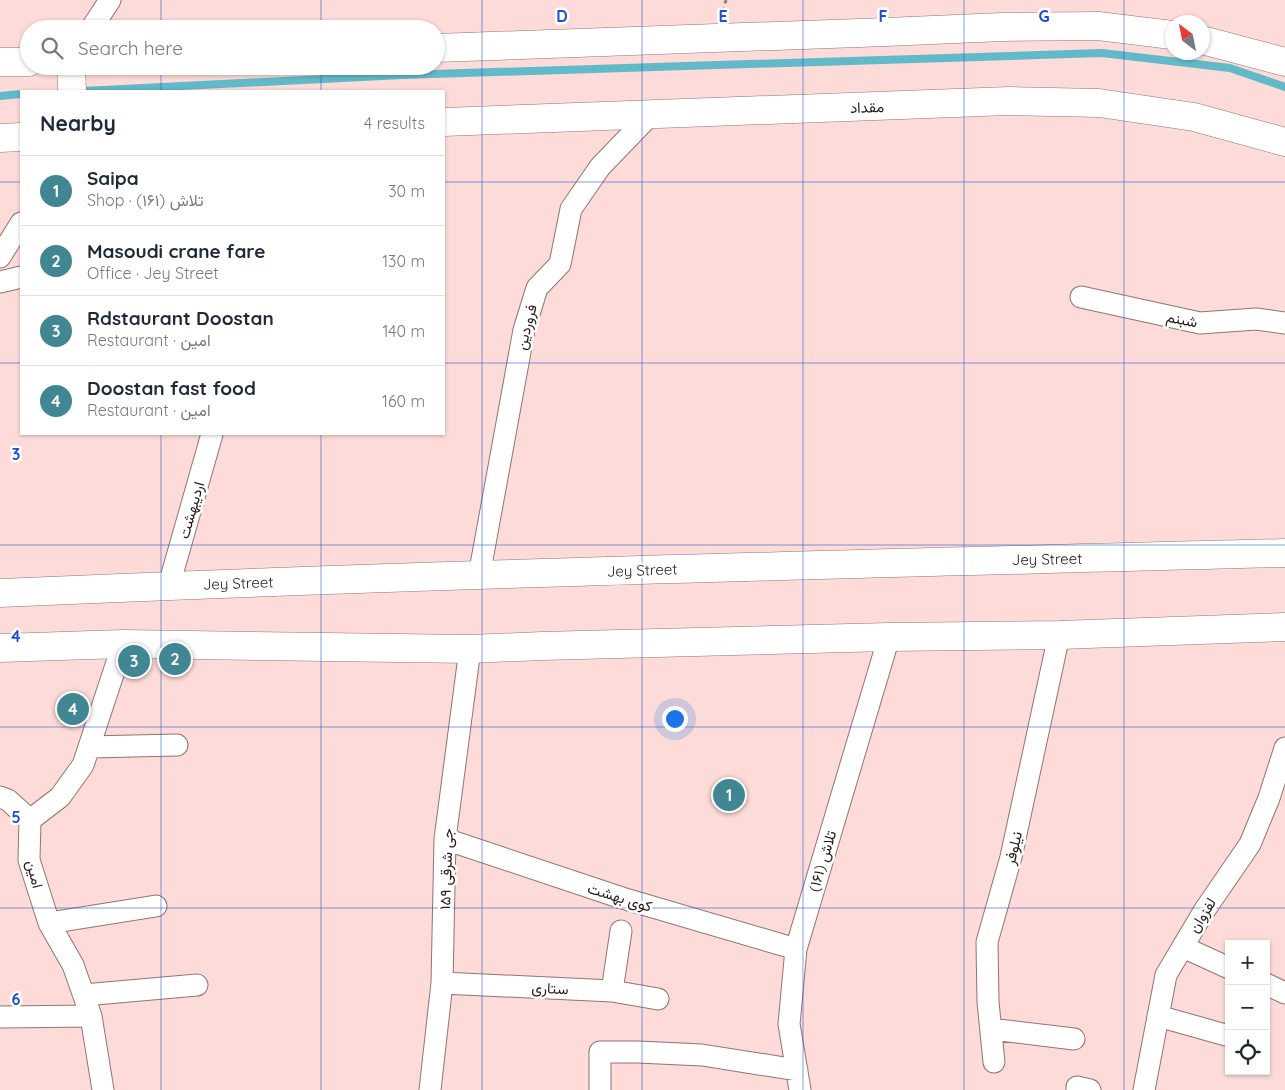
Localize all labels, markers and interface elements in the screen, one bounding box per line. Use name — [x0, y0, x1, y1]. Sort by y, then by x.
text: D — [556, 6, 568, 26]
text: E — [718, 6, 728, 26]
text: F — [879, 6, 888, 26]
text: G — [1038, 6, 1050, 26]
north arrow — [1165, 15, 1210, 60]
search box — [20, 20, 445, 75]
icon: search — [38, 34, 66, 62]
text: Search here — [78, 36, 183, 60]
street label: مقداد — [850, 97, 884, 117]
text: Nearby — [40, 110, 116, 136]
text: 4 results — [364, 113, 425, 133]
text: Saipa — [87, 166, 139, 190]
text: 1 — [53, 181, 59, 201]
text: 30 m — [388, 181, 425, 201]
text: Shop · تلاش (۱۶۱) — [87, 190, 204, 210]
text: Masoudi crane fare — [87, 239, 265, 263]
text: 2 — [51, 251, 61, 271]
text: 130 m — [382, 251, 425, 271]
text: Office · Jey Street — [87, 263, 219, 283]
street label: فروردین — [511, 302, 542, 352]
text: Rdstaurant Doostan — [87, 306, 274, 330]
street label: شبنم — [1164, 307, 1199, 332]
text: 3 — [52, 321, 60, 341]
text: 140 m — [382, 321, 425, 341]
text: Restaurant · امین — [87, 330, 211, 350]
text: Doostan fast food — [87, 376, 256, 400]
text: 4 — [51, 391, 61, 411]
text: 160 m — [382, 391, 425, 411]
text: Restaurant · امین — [87, 400, 211, 420]
text: 3 — [12, 444, 20, 464]
street label: اردیبهشت — [174, 479, 208, 541]
street label: Jey Street — [1012, 549, 1082, 569]
street label: Jey Street — [606, 559, 678, 581]
street label: Jey Street — [202, 572, 274, 594]
text: 4 — [11, 626, 21, 646]
pin: 2 — [159, 640, 191, 678]
pin: 3 — [118, 642, 150, 680]
pin: 4 — [57, 690, 89, 728]
your location — [662, 706, 688, 732]
pin: 1 — [713, 776, 745, 814]
text: 5 — [11, 807, 21, 827]
street label: جی شرقی ۱۵۹ — [435, 828, 458, 910]
street label: تلاش (۱۶۱) — [804, 828, 841, 894]
street label: نیلوفر — [1000, 829, 1026, 868]
street label: امین — [21, 858, 48, 890]
street label: کوی بهشت — [585, 878, 655, 917]
street label: لفزوان — [1184, 894, 1220, 936]
map controls — [1225, 940, 1270, 1075]
button: + — [1225, 940, 1270, 985]
street label: ستاری — [531, 978, 569, 999]
button: − — [1225, 985, 1270, 1030]
text: 6 — [12, 989, 21, 1009]
button: locate — [1225, 1030, 1270, 1075]

